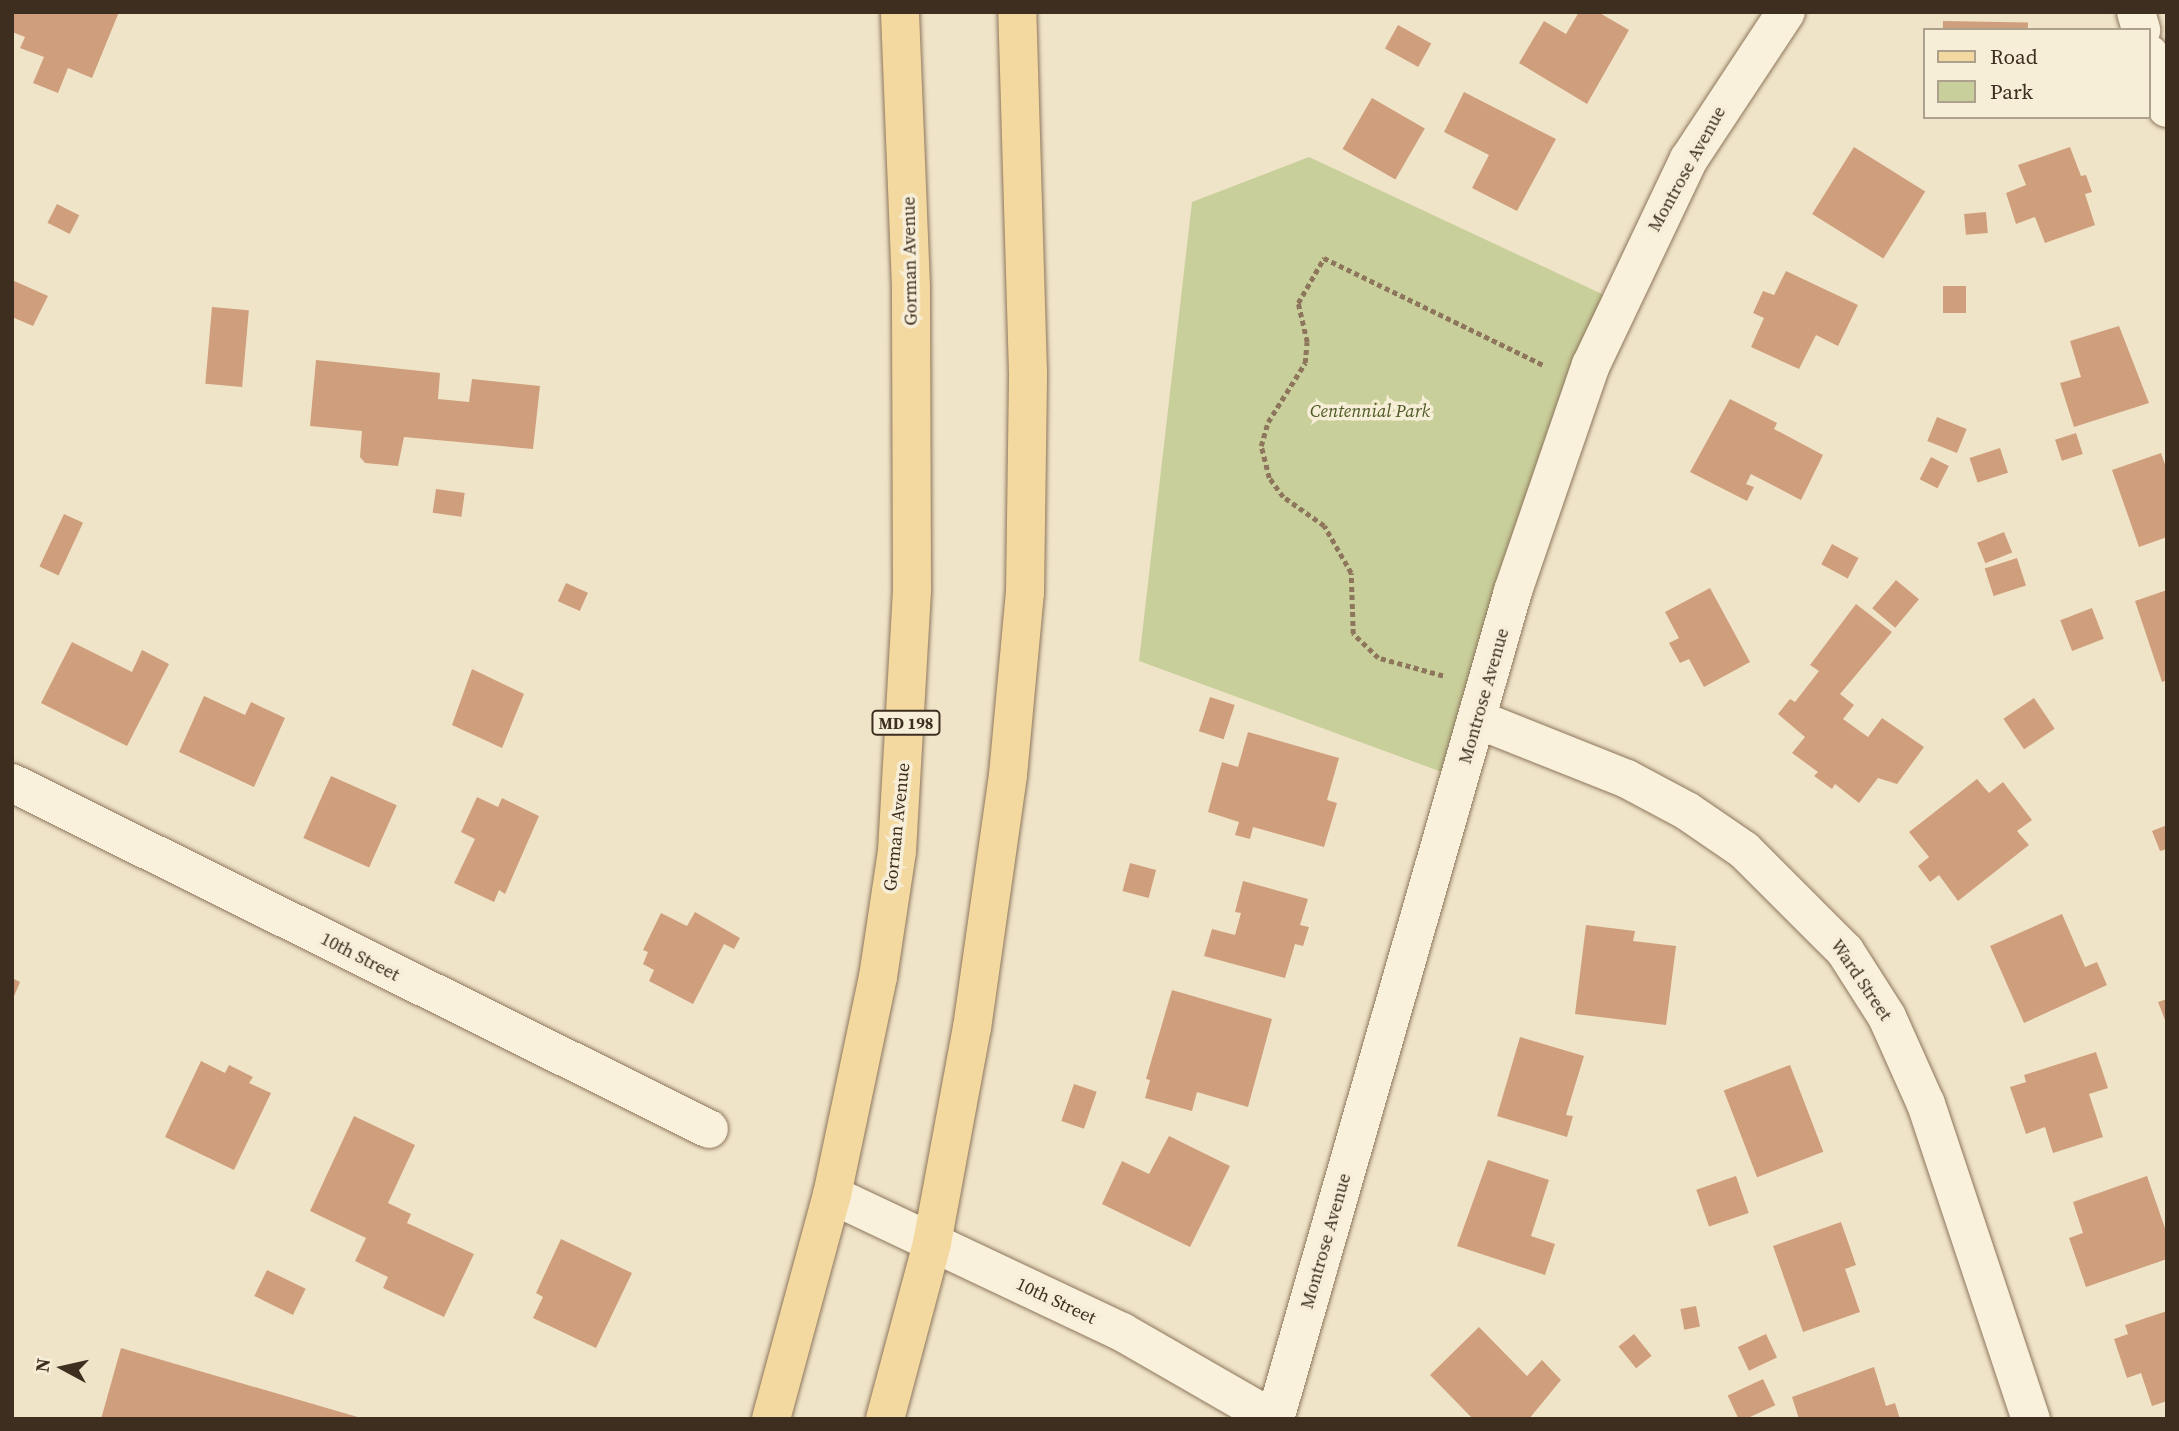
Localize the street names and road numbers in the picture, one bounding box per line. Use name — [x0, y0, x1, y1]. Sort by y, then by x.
street label: Montrose Avenue — [1644, 103, 1730, 235]
street label: Gorman Avenue — [898, 196, 922, 326]
street label: Montrose Avenue — [1454, 626, 1514, 766]
road number: MD 198 — [871, 710, 941, 736]
street label: Gorman Avenue — [880, 762, 914, 892]
street label: 10th Street — [317, 928, 403, 986]
street label: Ward Street — [1826, 935, 1896, 1025]
street label: Montrose Avenue — [1296, 1171, 1356, 1311]
street label: 10th Street — [1013, 1273, 1099, 1329]

